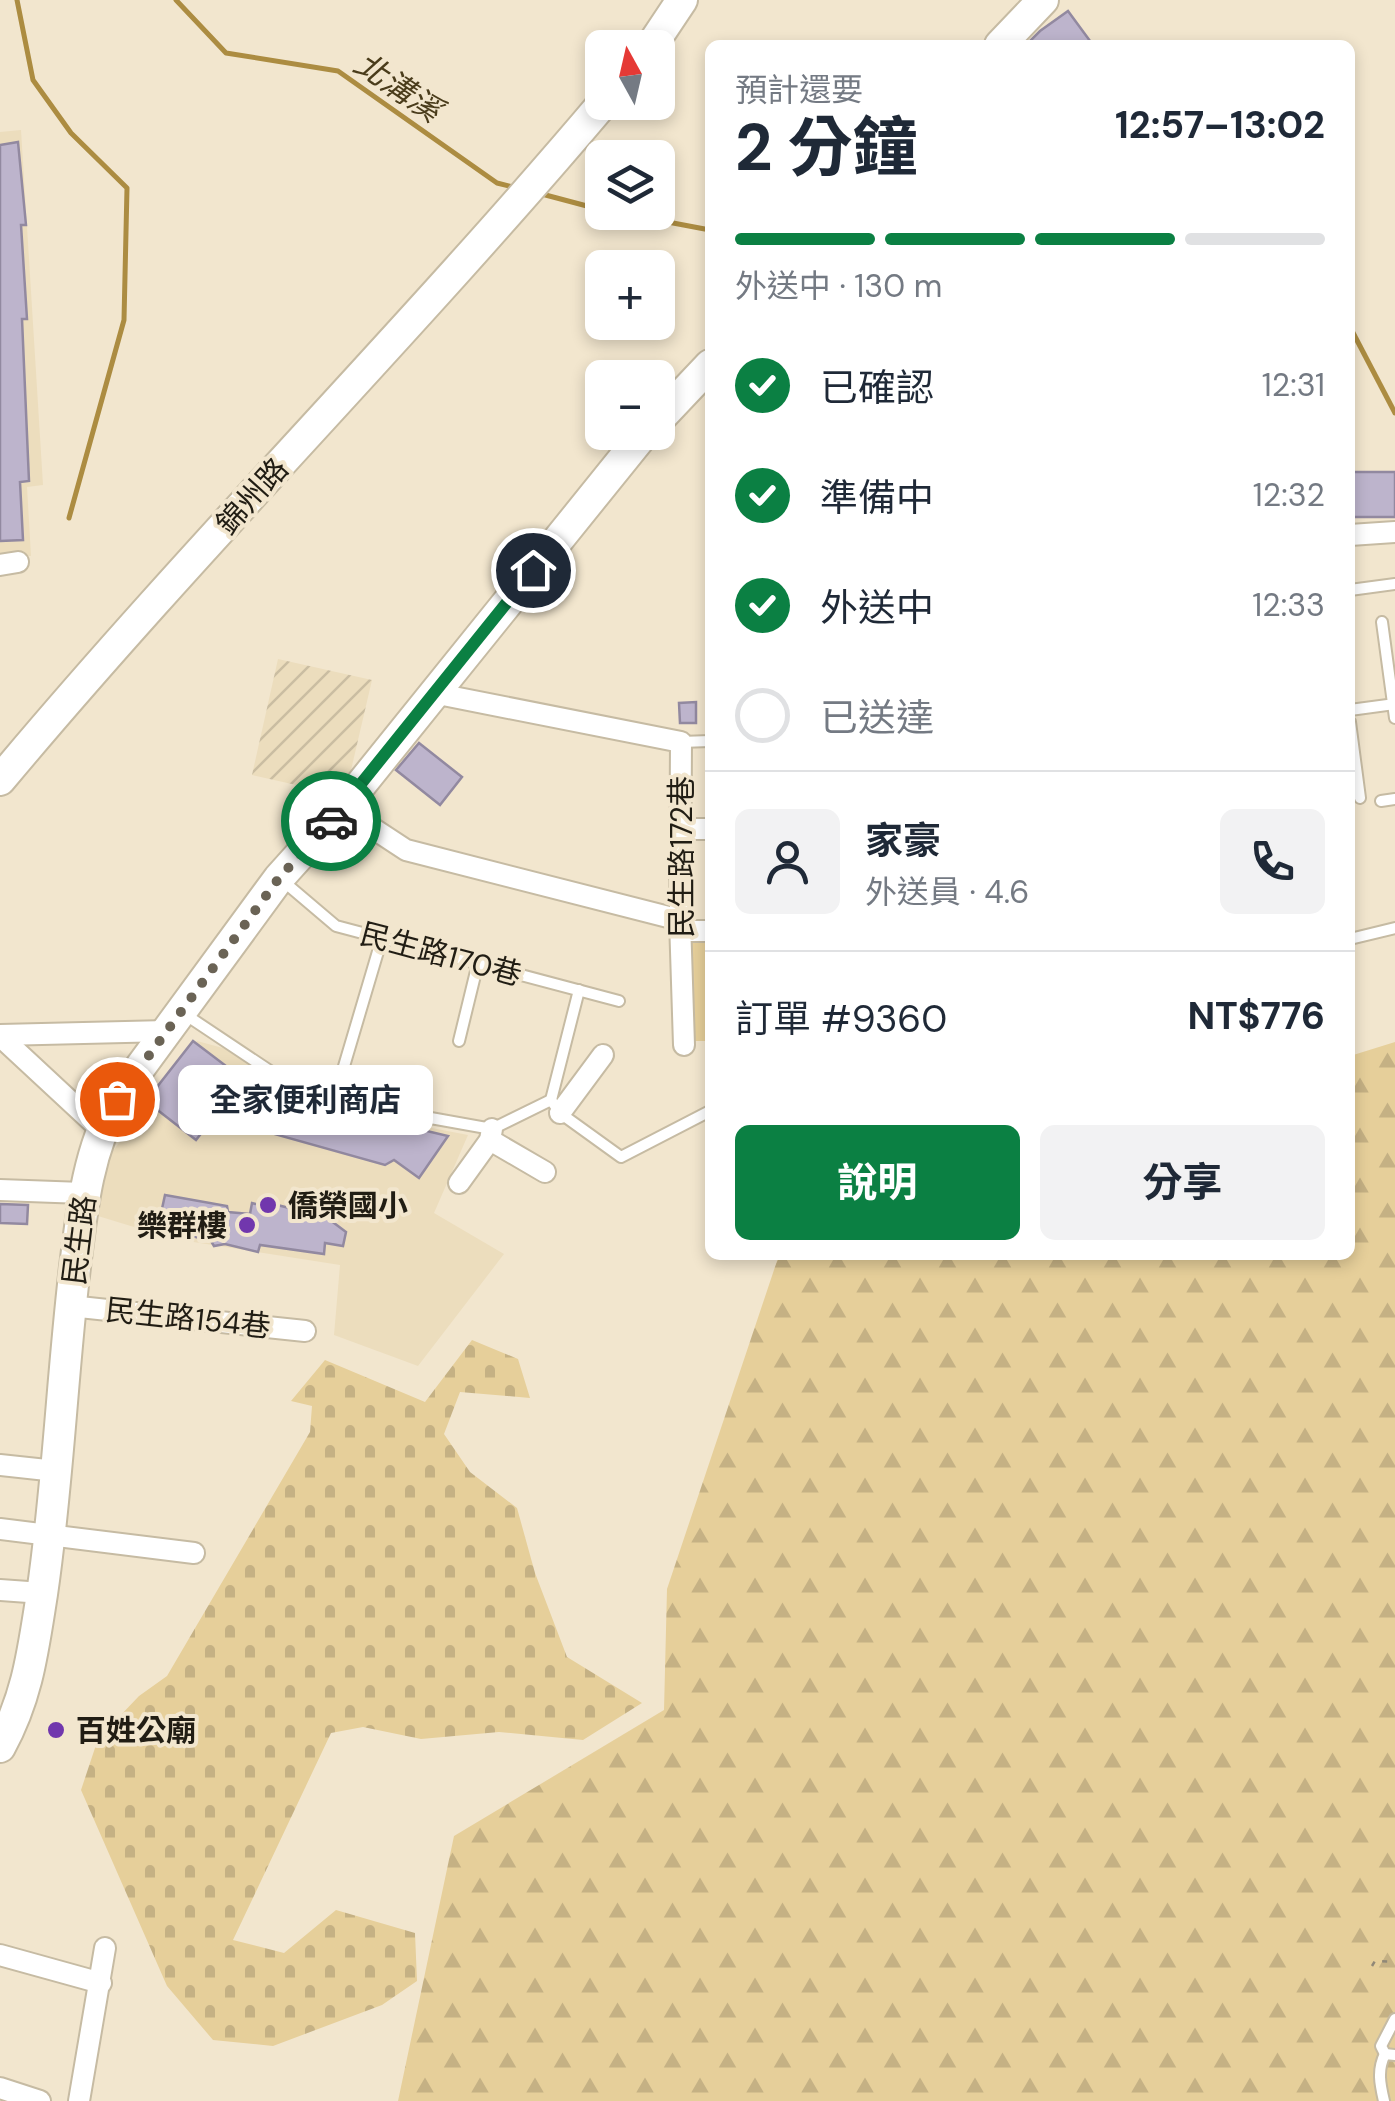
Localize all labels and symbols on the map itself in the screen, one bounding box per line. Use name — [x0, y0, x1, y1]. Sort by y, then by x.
north arrow — [585, 30, 675, 120]
water label: 北溝溪 — [346, 43, 453, 133]
street label: 錦州路 — [207, 450, 297, 542]
pin — [491, 528, 576, 613]
courier — [281, 771, 381, 871]
street label: 民生路172巷 — [662, 776, 701, 938]
street label: 民生路170巷 — [356, 914, 526, 994]
pin — [75, 1057, 160, 1142]
callout: 全家便利商店 — [177, 1064, 432, 1134]
place label: 僑榮國小 — [288, 1186, 408, 1225]
street label: 民生路 — [54, 1193, 104, 1287]
marker: 僑榮國小 — [257, 1194, 279, 1216]
place label: 樂群樓 — [137, 1206, 227, 1245]
marker: 樂群樓 — [236, 1214, 258, 1236]
street label: 民生路154巷 — [103, 1290, 273, 1346]
place label: 百姓公廟 — [76, 1711, 196, 1750]
marker: 百姓公廟 — [45, 1719, 67, 1741]

